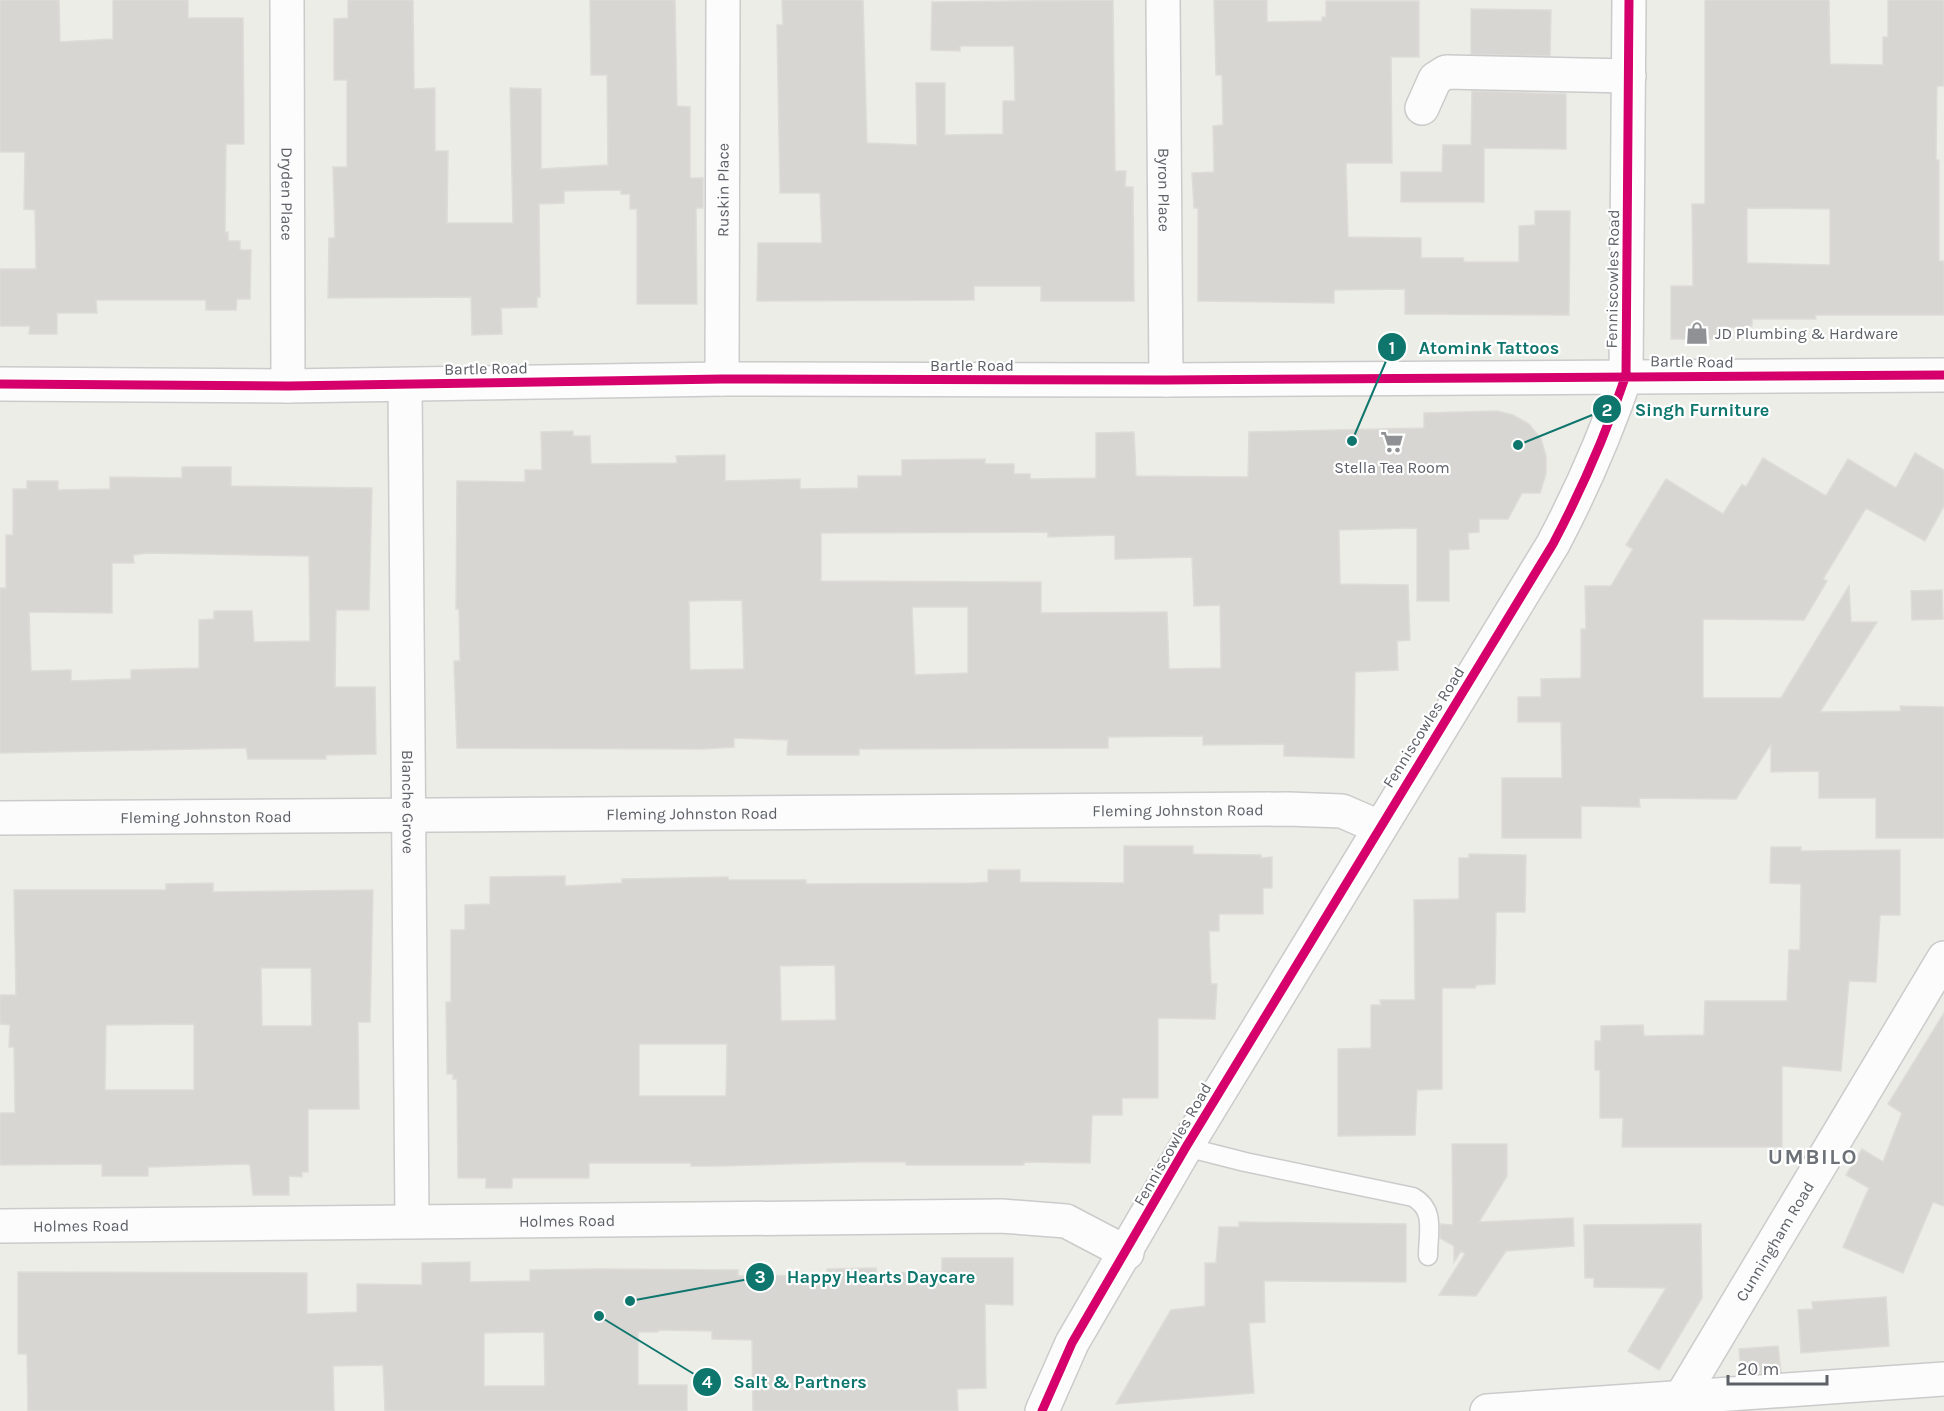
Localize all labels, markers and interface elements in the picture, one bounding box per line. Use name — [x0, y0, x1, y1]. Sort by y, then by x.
street label: Ruskin Place — [713, 143, 733, 237]
street label: Dryden Place — [277, 147, 297, 241]
street label: Byron Place — [1154, 148, 1174, 232]
street label: Fenniscowles Road — [1602, 209, 1623, 349]
shop icon: JD Plumbing & Hardware — [1684, 320, 1710, 346]
place label: JD Plumbing & Hardware — [1715, 324, 1898, 343]
callout: Atomink Tattoos — [1377, 329, 1572, 365]
text: 1 — [1389, 337, 1395, 359]
text: Atomink Tattoos — [1419, 337, 1559, 359]
street label: Bartle Road — [1650, 351, 1734, 372]
street label: Bartle Road — [930, 356, 1014, 375]
street label: Bartle Road — [444, 358, 528, 379]
callout: Singh Furniture — [1592, 391, 1781, 427]
text: 2 — [1602, 399, 1612, 421]
text: Singh Furniture — [1635, 399, 1769, 421]
supermarket icon: Stella Tea Room — [1379, 429, 1405, 455]
place label: Stella Tea Room — [1334, 458, 1450, 477]
street label: Fenniscowles Road — [1379, 663, 1468, 791]
street label: Blanche Grove — [398, 750, 418, 854]
street label: Fleming Johnston Road — [1092, 800, 1264, 820]
street label: Fleming Johnston Road — [606, 804, 778, 824]
street label: Fleming Johnston Road — [120, 807, 292, 827]
street label: Fenniscowles Road — [1129, 1079, 1215, 1209]
district label: UMBILO — [1768, 1144, 1858, 1170]
street label: Cunningham Road — [1732, 1178, 1818, 1305]
street label: Holmes Road — [519, 1211, 615, 1231]
street label: Holmes Road — [33, 1216, 129, 1236]
callout: Happy Hearts Daycare — [745, 1259, 987, 1295]
text: 3 — [754, 1266, 766, 1288]
text: Happy Hearts Daycare — [787, 1266, 975, 1288]
scale bar — [1728, 1348, 1827, 1386]
text: 20 m — [1737, 1358, 1779, 1380]
callout: Salt & Partners — [692, 1364, 879, 1400]
text: 4 — [702, 1371, 713, 1393]
text: Salt & Partners — [733, 1371, 867, 1393]

